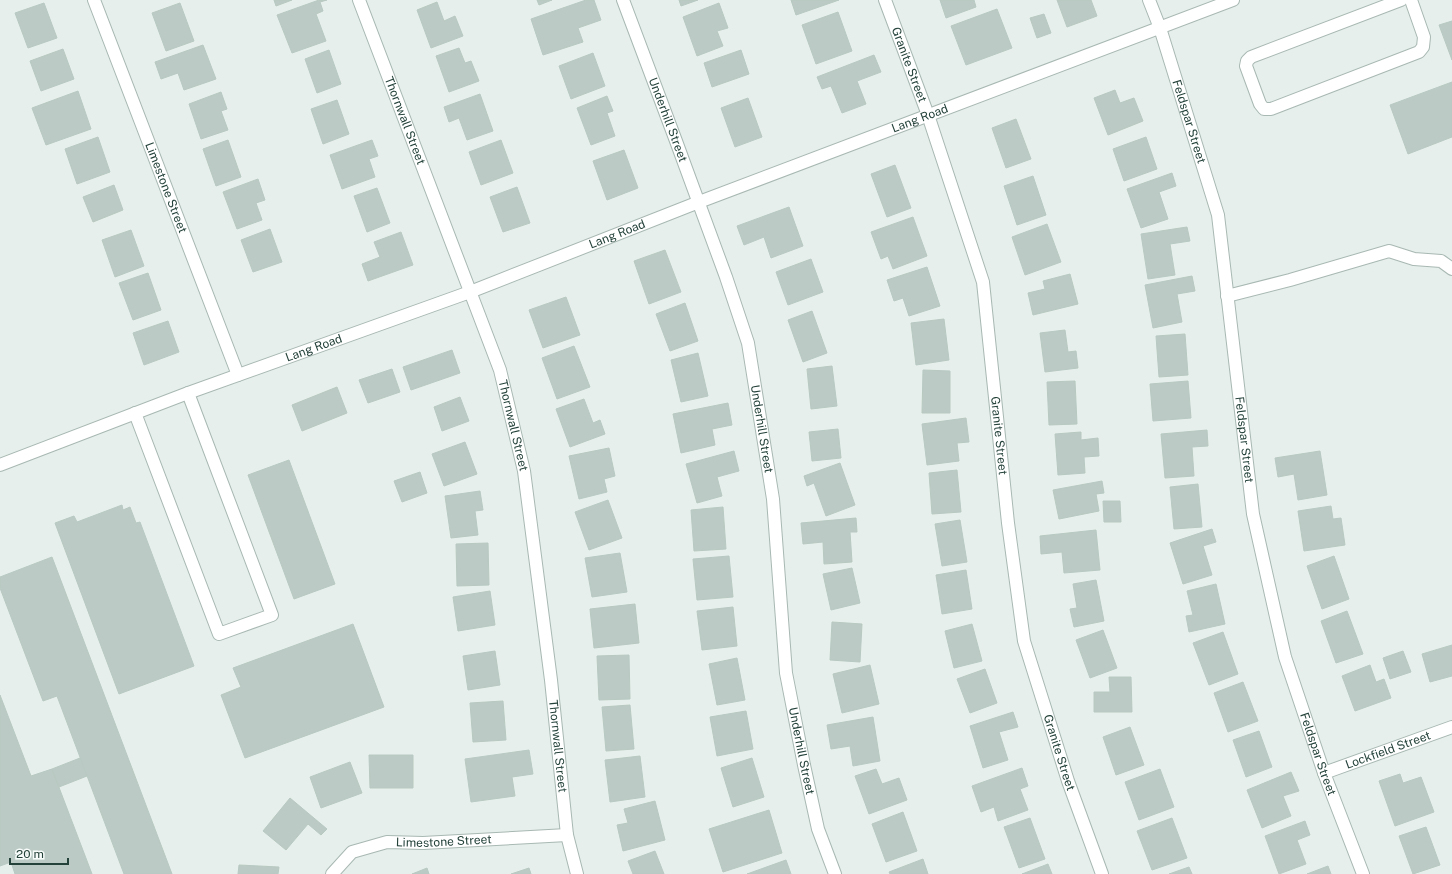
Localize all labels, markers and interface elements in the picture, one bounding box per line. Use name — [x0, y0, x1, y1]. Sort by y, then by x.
street label: Granite Street — [889, 25, 930, 104]
street label: Thornwall Street — [382, 74, 428, 167]
street label: Underhill Street — [646, 76, 690, 164]
street label: Feldspar Street — [1169, 78, 1209, 165]
street label: Lang Road — [890, 101, 950, 135]
street label: Limestone Street — [142, 140, 190, 235]
street label: Lang Road — [587, 217, 647, 251]
street label: Lang Road — [284, 331, 344, 364]
street label: Thornwall Street — [496, 379, 531, 473]
street label: Underhill Street — [748, 384, 776, 474]
street label: Granite Street — [988, 396, 1010, 476]
street label: Feldspar Street — [1232, 396, 1256, 484]
street label: Thornwall Street — [546, 699, 570, 794]
street label: Underhill Street — [786, 706, 817, 796]
street label: Feldspar Street — [1297, 711, 1339, 798]
street label: Granite Street — [1041, 713, 1078, 793]
street label: Lockfield Street — [1343, 728, 1433, 772]
street label: Limestone Street — [396, 832, 493, 850]
scale bar — [10, 840, 68, 866]
text: 20 m — [16, 847, 44, 861]

